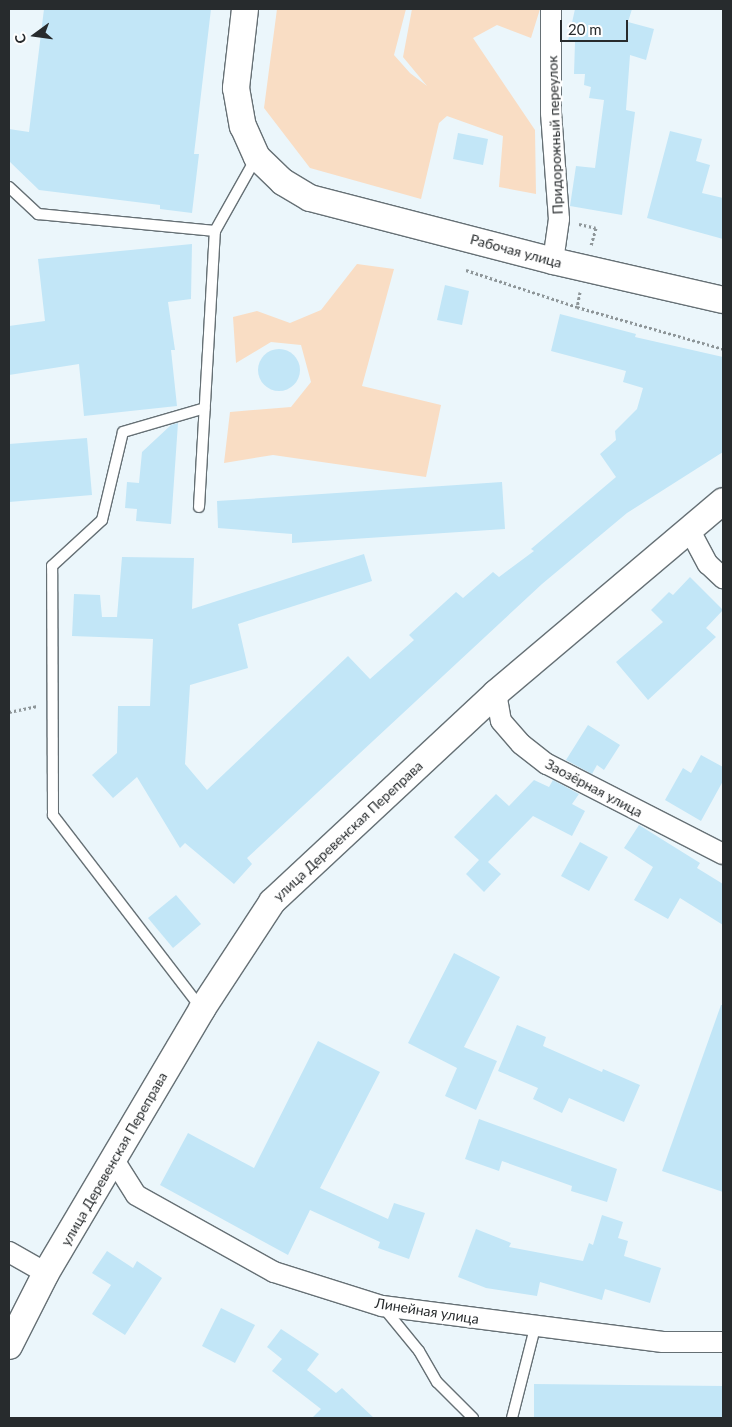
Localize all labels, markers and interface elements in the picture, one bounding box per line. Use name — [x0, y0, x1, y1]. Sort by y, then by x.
north arrow — [10, 10, 60, 60]
scale bar — [562, 10, 630, 42]
text: 20 m — [568, 20, 602, 38]
text: С — [11, 32, 29, 45]
street label: Придорожный переулок — [544, 55, 566, 215]
street label: Рабочая улица — [468, 231, 564, 271]
street label: Заозёрная улица — [542, 755, 646, 821]
street label: улица Деревенская Переправа — [270, 757, 426, 905]
street label: улица Деревенская Переправа — [57, 1069, 171, 1249]
street label: Линейная улица — [374, 1294, 480, 1328]

